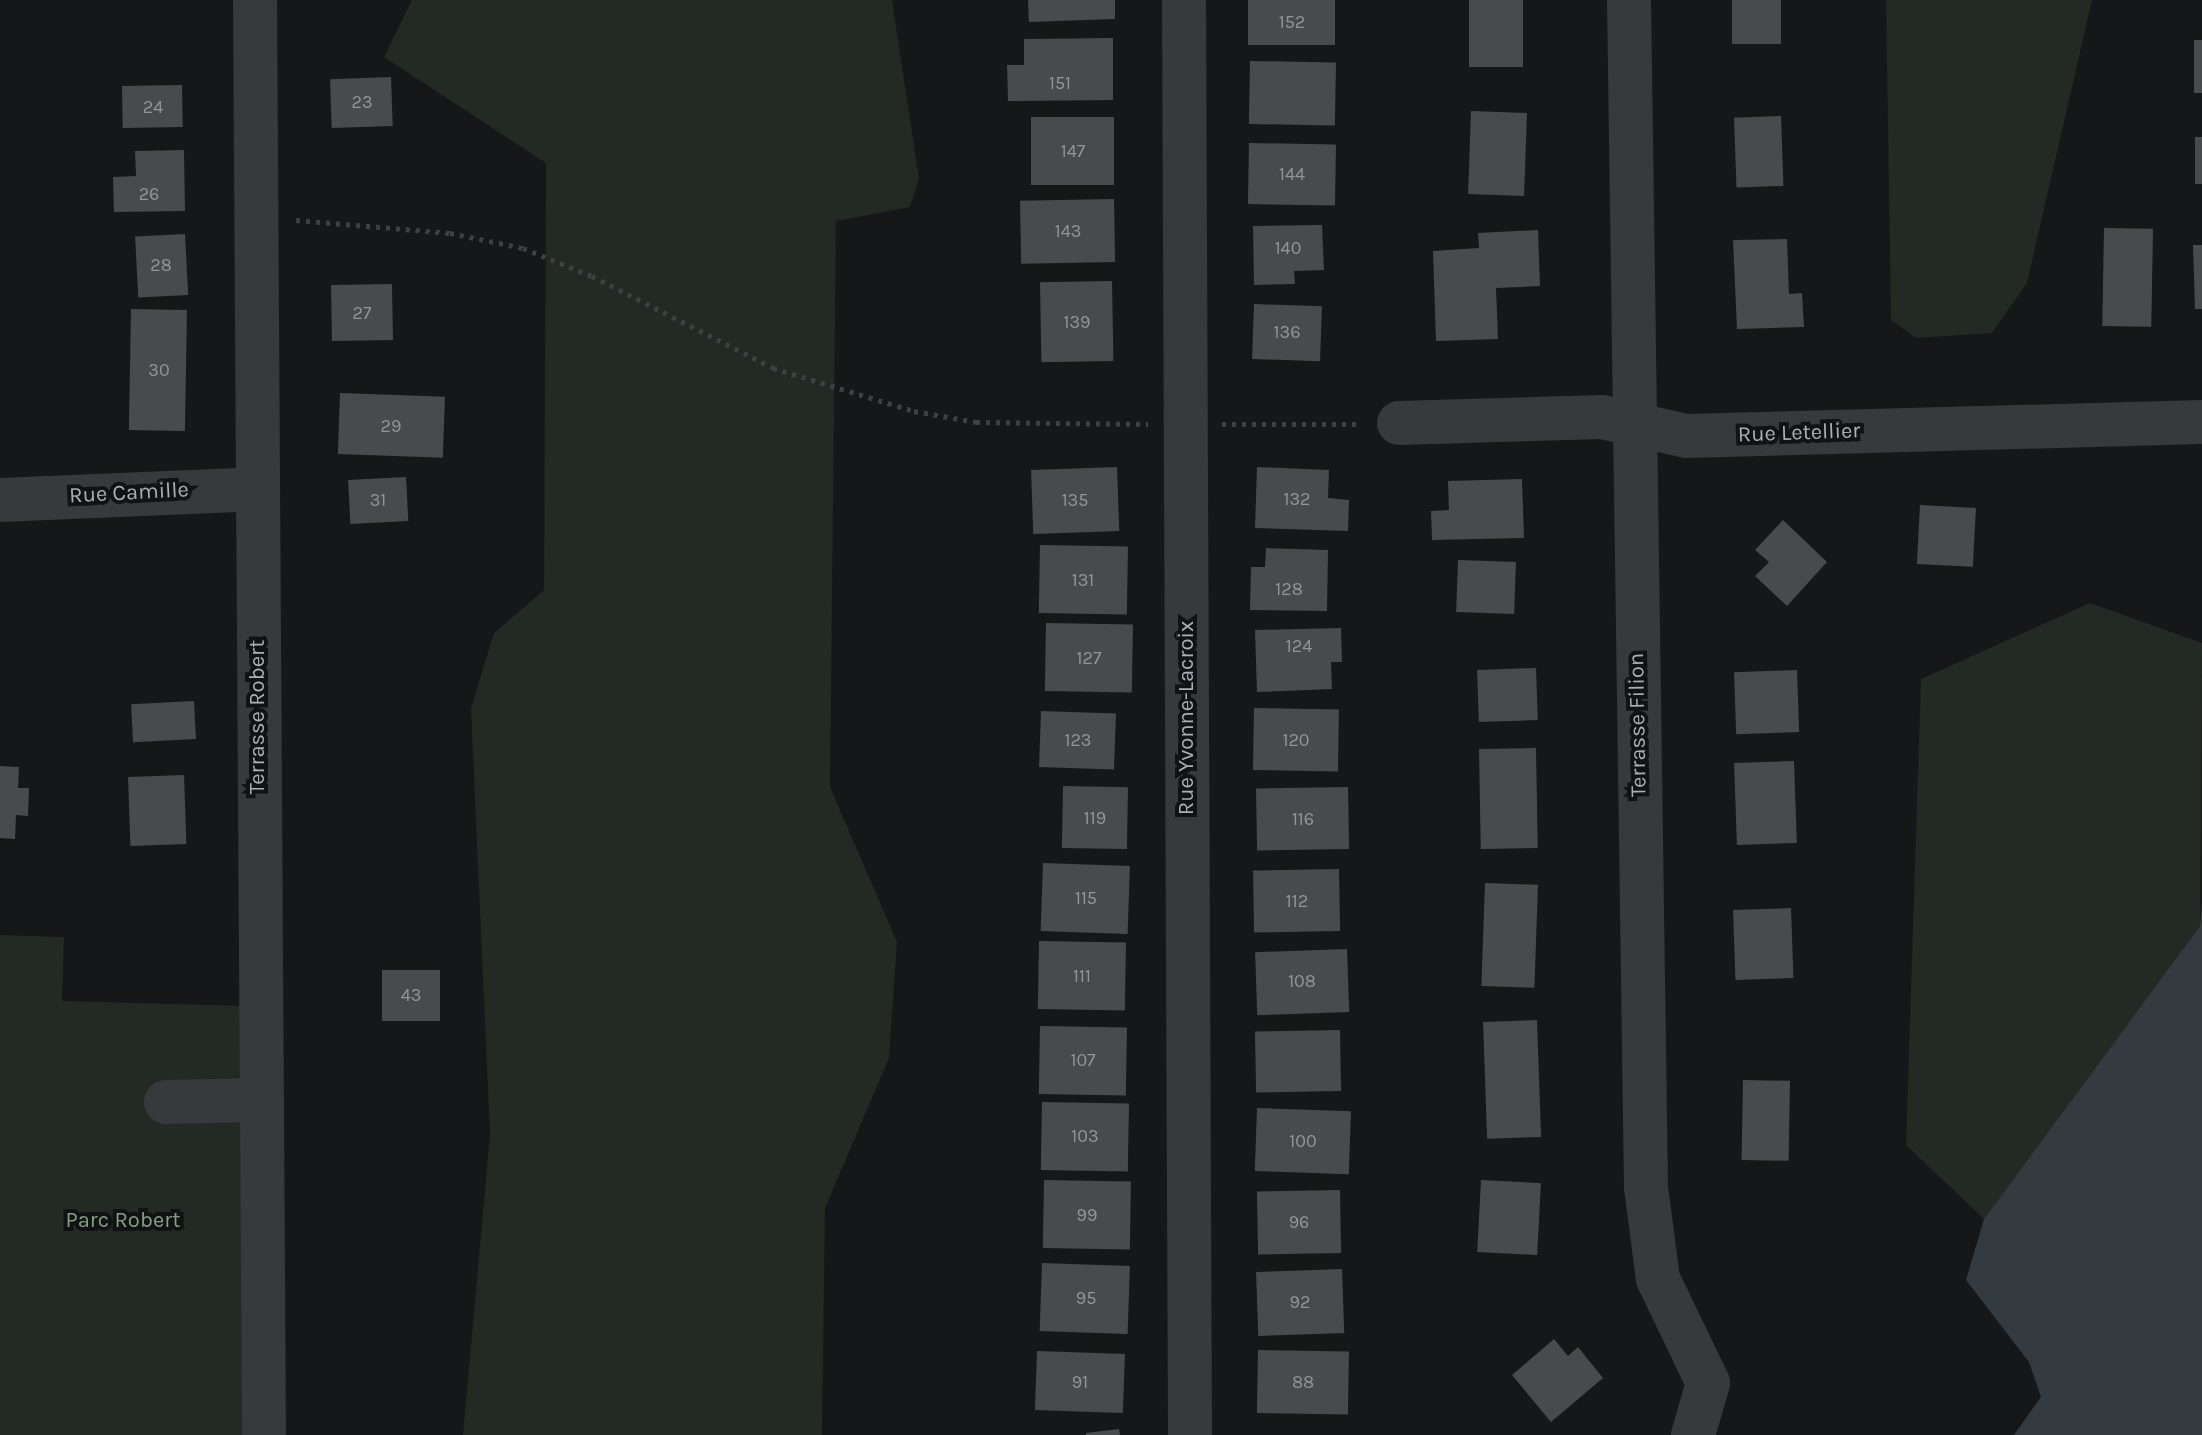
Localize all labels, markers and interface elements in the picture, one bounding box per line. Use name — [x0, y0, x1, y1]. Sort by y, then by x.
house number: 152 — [1279, 11, 1305, 33]
house number: 151 — [1049, 72, 1071, 94]
house number: 23 — [351, 91, 373, 113]
house number: 24 — [143, 96, 163, 118]
house number: 147 — [1061, 140, 1085, 162]
house number: 144 — [1279, 163, 1305, 185]
house number: 26 — [139, 183, 159, 205]
house number: 143 — [1055, 220, 1081, 242]
house number: 140 — [1275, 237, 1301, 259]
house number: 28 — [150, 254, 172, 276]
house number: 27 — [353, 302, 371, 324]
house number: 139 — [1063, 311, 1091, 333]
house number: 136 — [1274, 321, 1300, 343]
house number: 30 — [148, 359, 170, 381]
house number: 29 — [381, 415, 401, 437]
street label: Rue Letellier — [1737, 418, 1861, 448]
street label: Rue Camille — [69, 477, 189, 509]
house number: 132 — [1283, 488, 1311, 510]
house number: 31 — [370, 489, 386, 511]
house number: 135 — [1062, 489, 1088, 511]
house number: 131 — [1072, 569, 1094, 591]
house number: 128 — [1275, 578, 1303, 600]
street label: Rue Yvonne-Lacroix — [1174, 621, 1200, 815]
house number: 124 — [1286, 635, 1312, 657]
street label: Terrasse Robert — [245, 640, 271, 794]
house number: 127 — [1077, 647, 1101, 669]
street label: Terrasse Filion — [1624, 653, 1652, 797]
house number: 123 — [1064, 729, 1092, 751]
house number: 120 — [1282, 729, 1310, 751]
house number: 119 — [1084, 807, 1106, 829]
house number: 116 — [1292, 808, 1314, 830]
house number: 115 — [1075, 887, 1097, 909]
house number: 112 — [1286, 890, 1308, 912]
house number: 111 — [1073, 965, 1091, 987]
house number: 108 — [1288, 970, 1316, 992]
house number: 43 — [401, 984, 421, 1006]
house number: 107 — [1070, 1049, 1096, 1071]
house number: 103 — [1071, 1125, 1099, 1147]
house number: 100 — [1289, 1130, 1317, 1152]
house number: 99 — [1077, 1204, 1097, 1226]
park label: Parc Robert — [66, 1208, 180, 1234]
house number: 96 — [1289, 1211, 1309, 1233]
house number: 95 — [1076, 1287, 1096, 1309]
house number: 92 — [1290, 1291, 1310, 1313]
house number: 91 — [1072, 1371, 1088, 1393]
house number: 88 — [1292, 1371, 1314, 1393]

